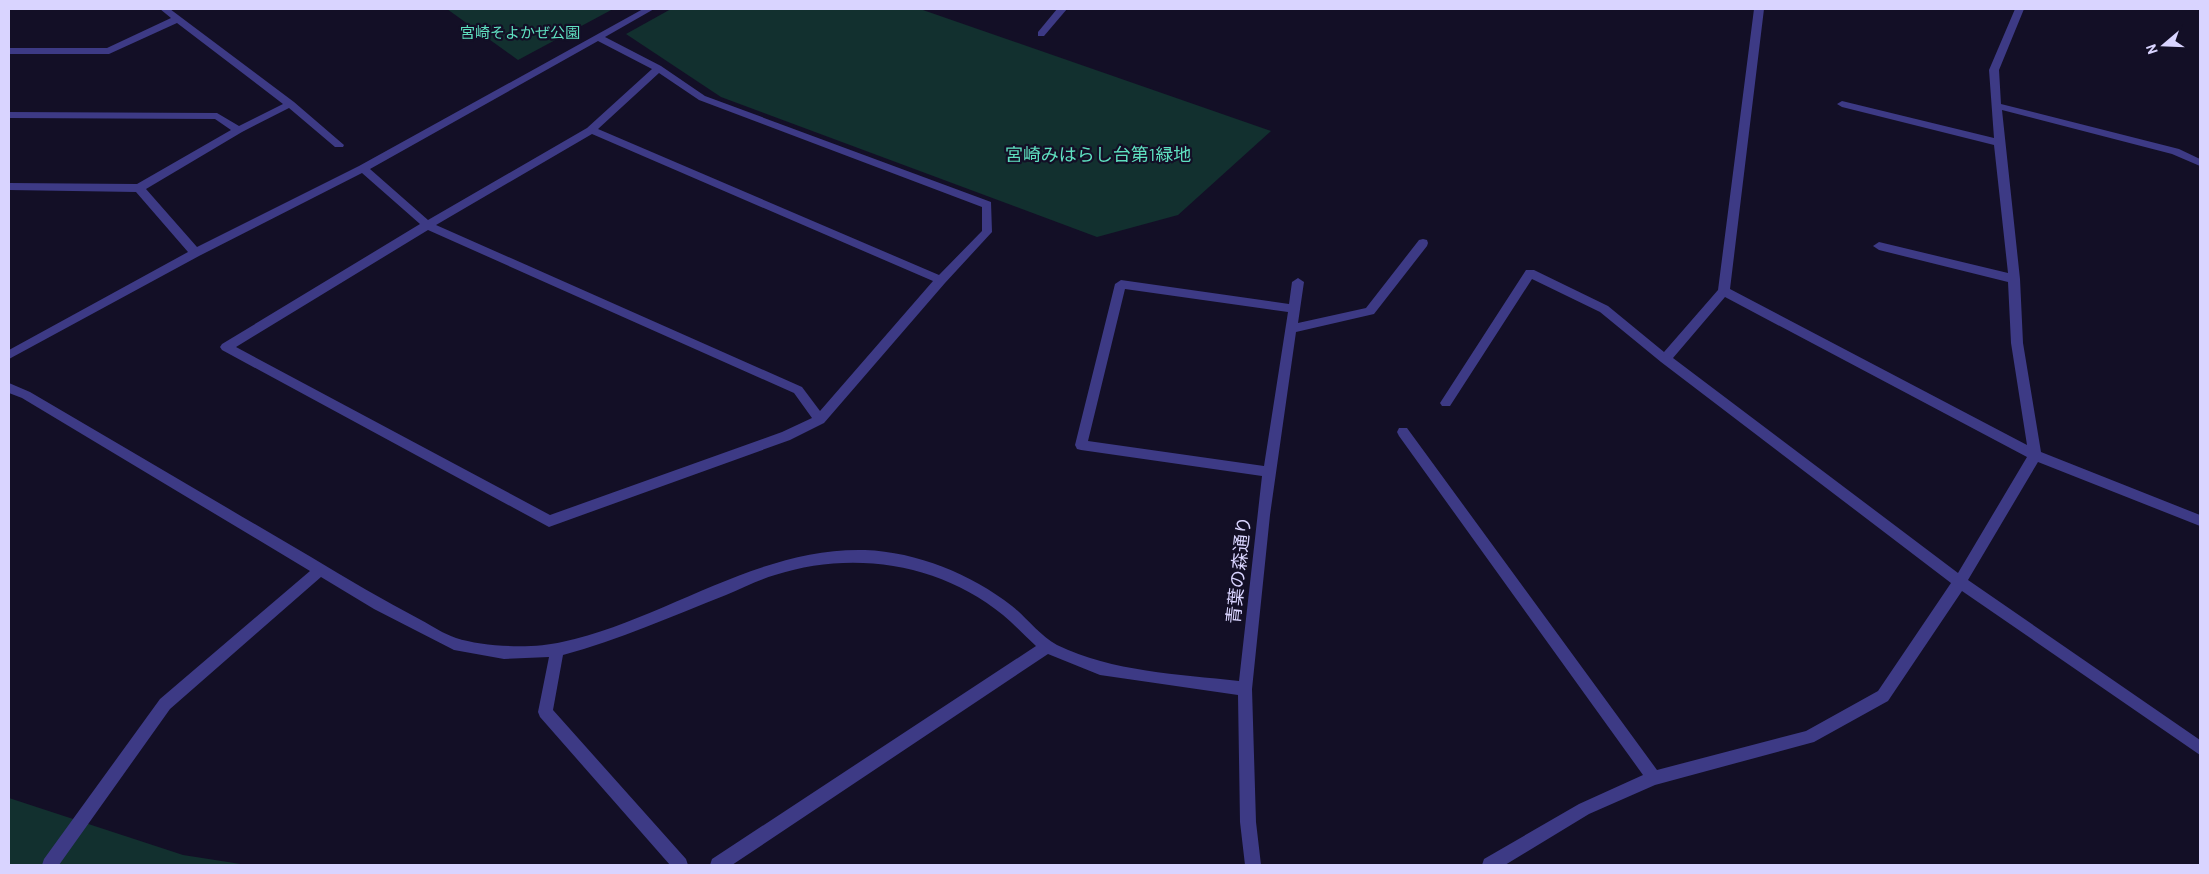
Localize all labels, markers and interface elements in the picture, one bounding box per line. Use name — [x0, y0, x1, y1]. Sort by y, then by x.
north arrow — [2139, 20, 2189, 70]
park label: 宮崎そよかぜ公園 — [460, 23, 580, 41]
text: N — [2142, 42, 2161, 57]
park label: 宮崎みはらし台第1緑地 — [1005, 143, 1191, 165]
street label: 青葉の森通り — [1221, 515, 1255, 625]

